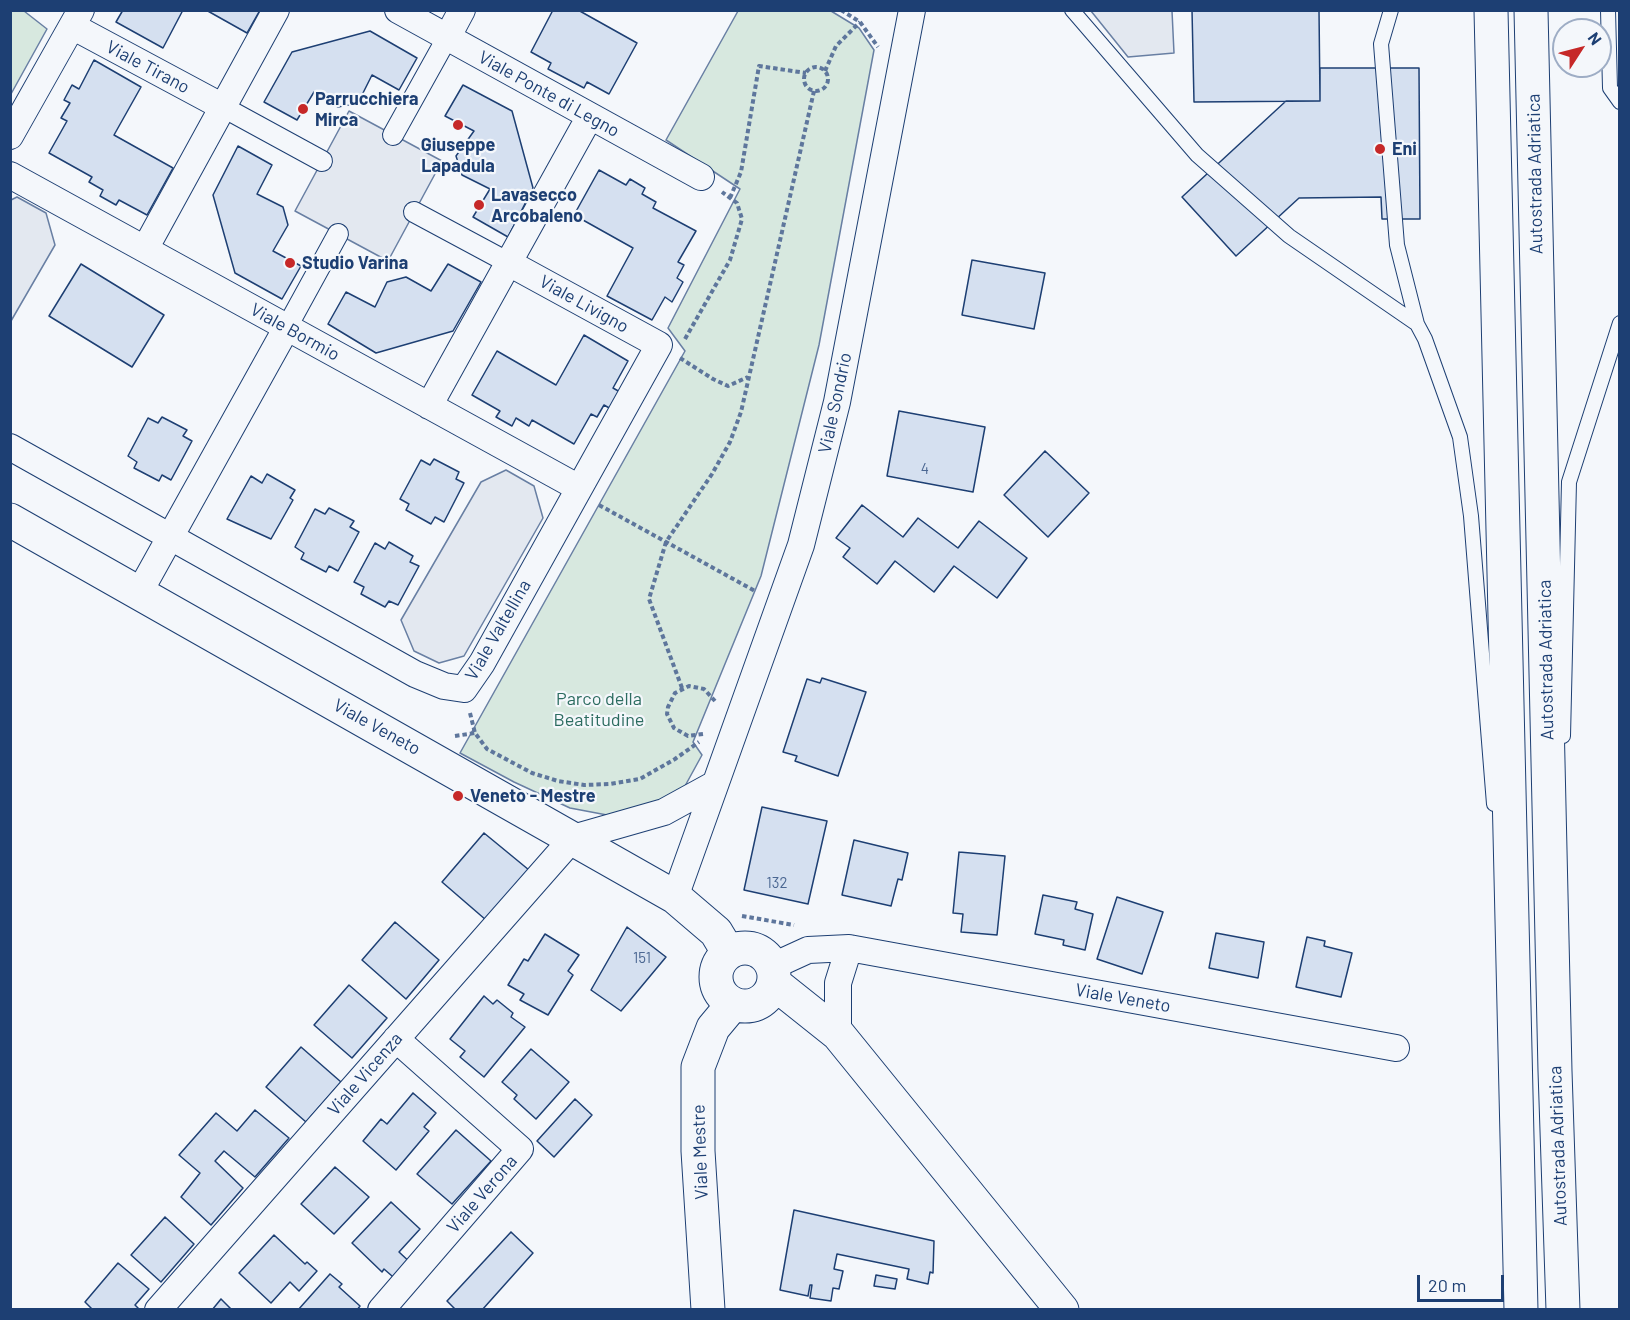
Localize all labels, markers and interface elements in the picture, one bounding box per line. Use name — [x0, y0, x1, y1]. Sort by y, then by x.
north arrow — [1552, 18, 1612, 78]
text: N — [1585, 28, 1606, 48]
street label: Viale Tirano — [103, 36, 193, 98]
street label: Viale Ponte di Legno — [475, 46, 623, 142]
place label: Parrucchiera Mirca — [315, 88, 418, 130]
street label: Autostrada Adriatica — [1523, 93, 1547, 255]
marker: Parrucchiera Mirca — [296, 102, 310, 116]
marker: Giuseppe Lapadula — [451, 118, 465, 132]
place label: Giuseppe Lapadula — [421, 134, 495, 176]
place label: Eni — [1392, 138, 1417, 160]
marker: Eni — [1373, 142, 1387, 156]
place label: Lavasecco Arcobaleno — [491, 184, 583, 226]
marker: Lavasecco Arcobaleno — [472, 198, 486, 212]
place label: Studio Varina — [302, 252, 408, 274]
marker: Studio Varina — [283, 256, 297, 270]
street label: Viale Livigno — [536, 271, 632, 337]
street label: Viale Bormio — [247, 299, 343, 365]
street label: Viale Sondrio — [814, 351, 856, 455]
house number: 4 — [921, 460, 929, 478]
street label: Viale Valtellina — [461, 576, 535, 684]
street label: Autostrada Adriatica — [1534, 579, 1558, 741]
park label: Parco della Beatitudine — [554, 688, 644, 730]
street label: Viale Veneto — [330, 694, 424, 760]
place label: Veneto - Mestre — [470, 785, 596, 807]
marker: Veneto - Mestre — [451, 789, 465, 803]
house number: 132 — [766, 874, 788, 892]
house number: 151 — [633, 949, 651, 967]
street label: Viale Veneto — [1074, 979, 1172, 1017]
street label: Viale Vicenza — [323, 1028, 407, 1120]
street label: Autostrada Adriatica — [1544, 1065, 1572, 1227]
street label: Viale Mestre — [688, 1104, 712, 1200]
street label: Viale Verona — [442, 1151, 522, 1237]
scale bar — [1420, 1263, 1507, 1301]
text: 20 m — [1428, 1274, 1466, 1296]

